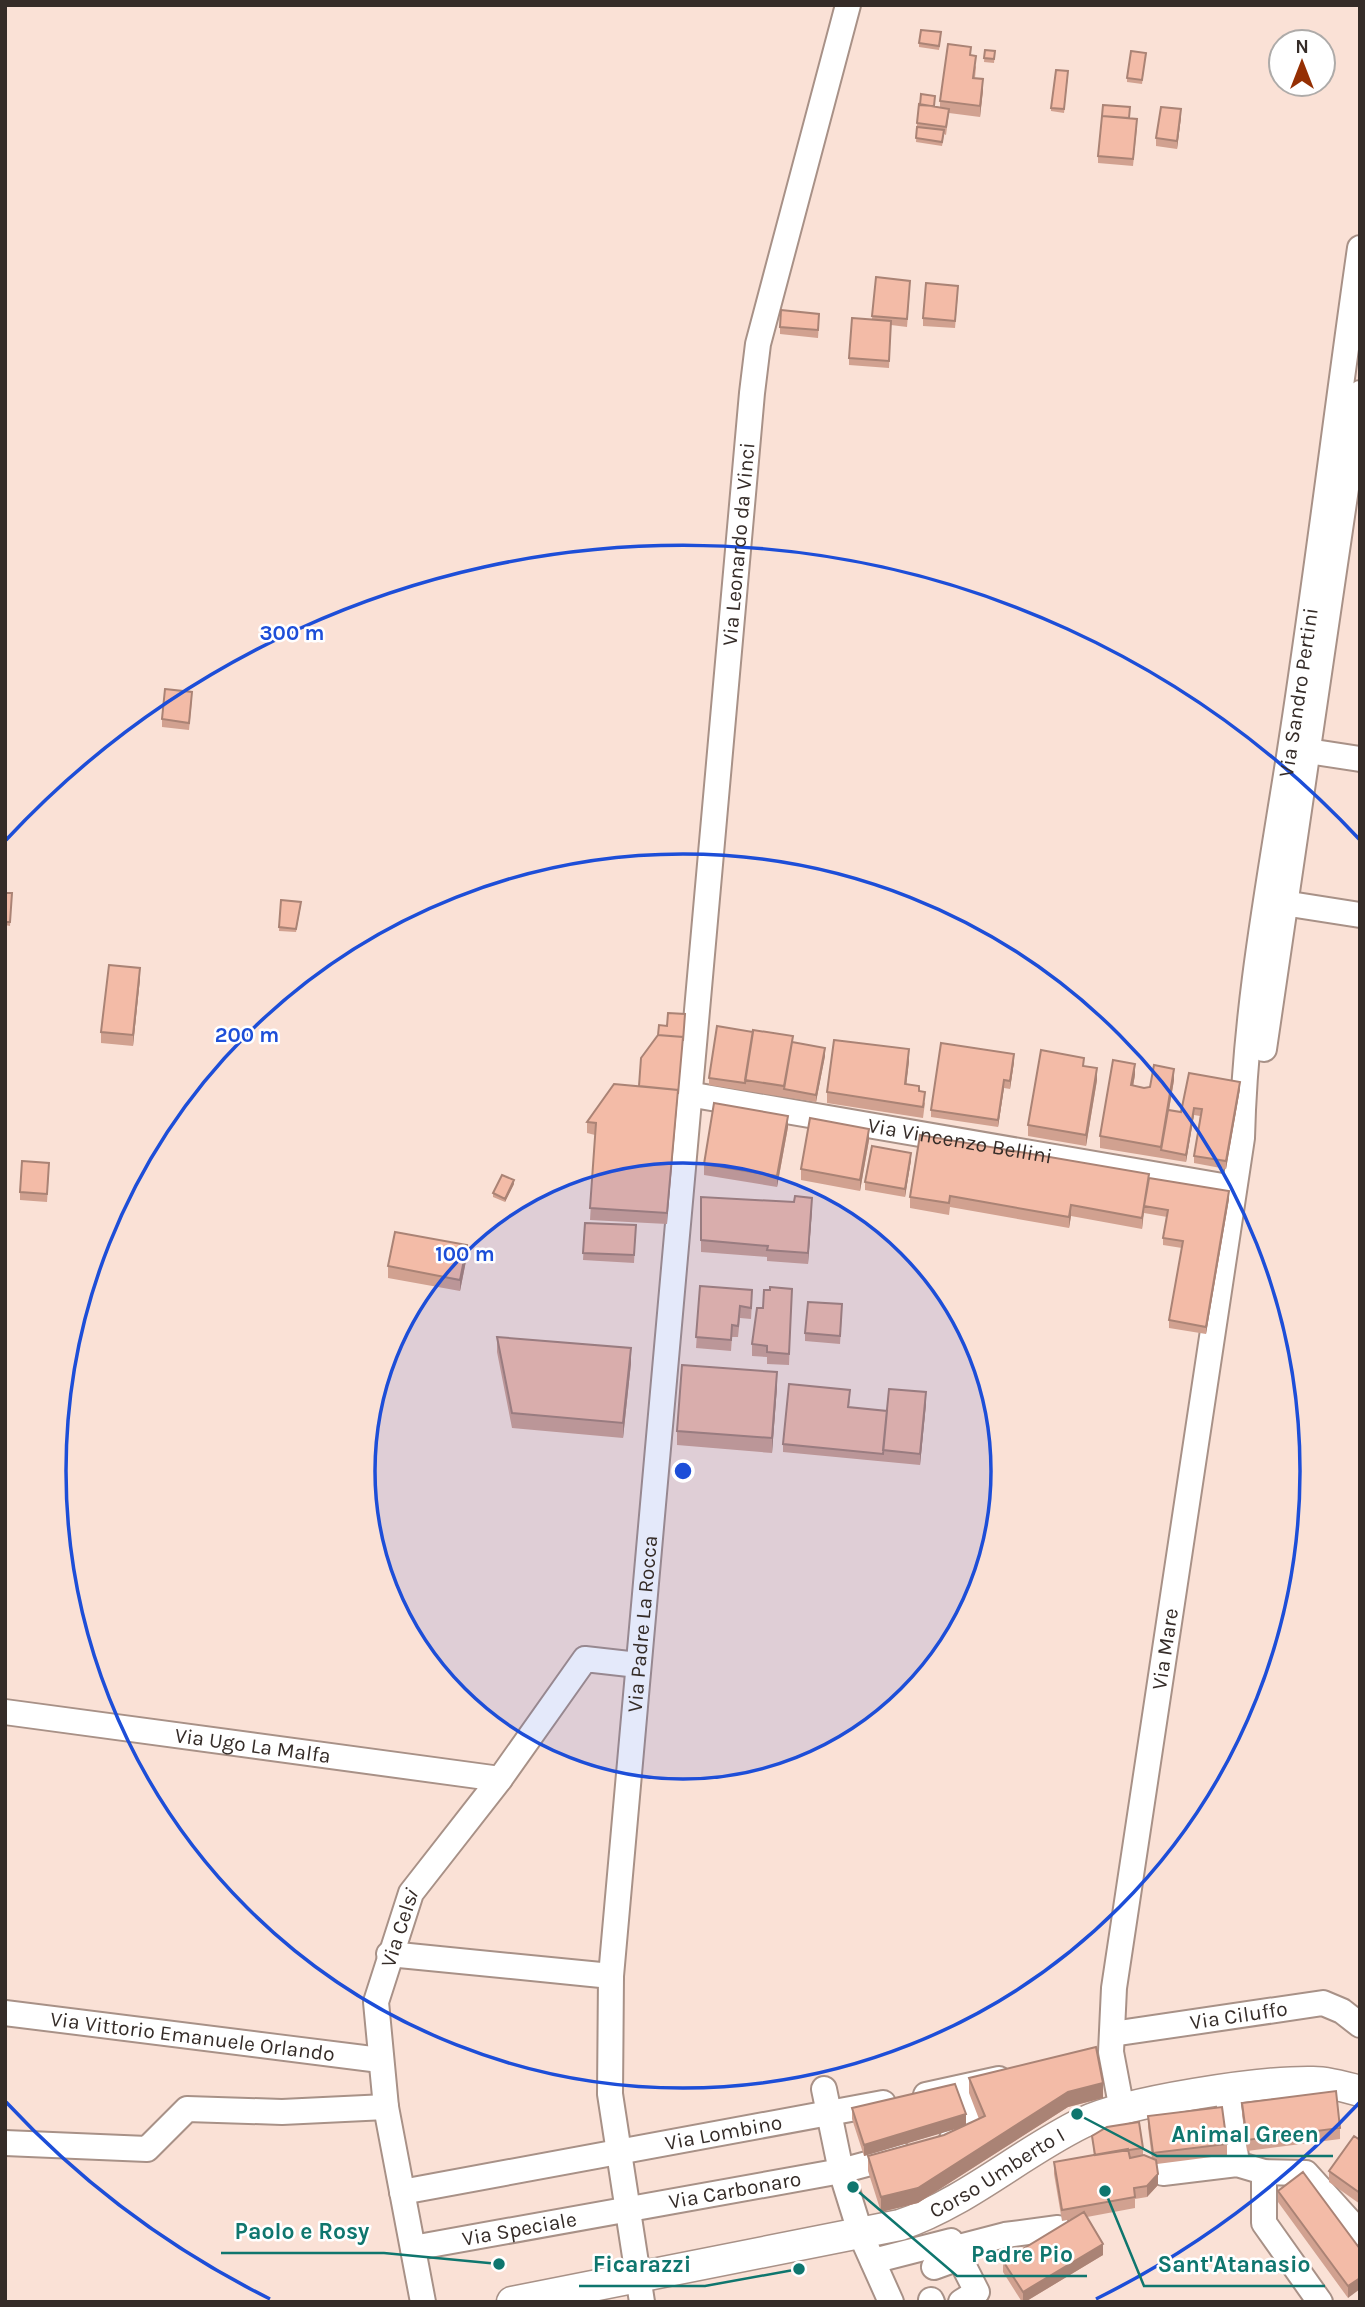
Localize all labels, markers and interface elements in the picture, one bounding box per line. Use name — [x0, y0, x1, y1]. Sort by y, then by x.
north arrow — [1267, 28, 1337, 98]
text: N — [1295, 36, 1309, 58]
street label: Via Leonardo da Vinci — [718, 441, 760, 647]
street label: Via Sandro Pertini — [1274, 606, 1323, 779]
text: 300 m — [260, 621, 324, 645]
text: 200 m — [215, 1023, 279, 1047]
street label: Via Vincenzo Bellini — [866, 1113, 1054, 1169]
text: 100 m — [435, 1242, 495, 1266]
centre of rings — [671, 1459, 695, 1483]
street label: Via Padre La Rocca — [623, 1534, 662, 1713]
street label: Via Mare — [1147, 1606, 1183, 1691]
street label: Via Ugo La Malfa — [173, 1723, 332, 1768]
street label: Via Celsi — [376, 1882, 423, 1970]
street label: Via Ciluffo — [1188, 1996, 1289, 2034]
street label: Via Vittorio Emanuele Orlando — [49, 2007, 336, 2066]
street label: Via Lombino — [663, 2110, 784, 2155]
callout: Animal Green — [1157, 2112, 1333, 2156]
text: Animal Green — [1171, 2121, 1319, 2148]
street label: Corso Umberto I — [926, 2123, 1069, 2223]
street label: Via Carbonaro — [667, 2166, 803, 2214]
street label: Via Speciale — [460, 2207, 578, 2251]
callout: Paolo e Rosy — [221, 2209, 384, 2253]
text: Paolo e Rosy — [235, 2218, 370, 2245]
callout: Padre Pio — [957, 2232, 1087, 2276]
text: Padre Pio — [971, 2241, 1073, 2268]
callout: Ficarazzi — [579, 2242, 705, 2286]
callout: Sant'Atanasio — [1144, 2242, 1325, 2286]
text: Ficarazzi — [593, 2251, 691, 2278]
text: Sant'Atanasio — [1157, 2251, 1311, 2278]

